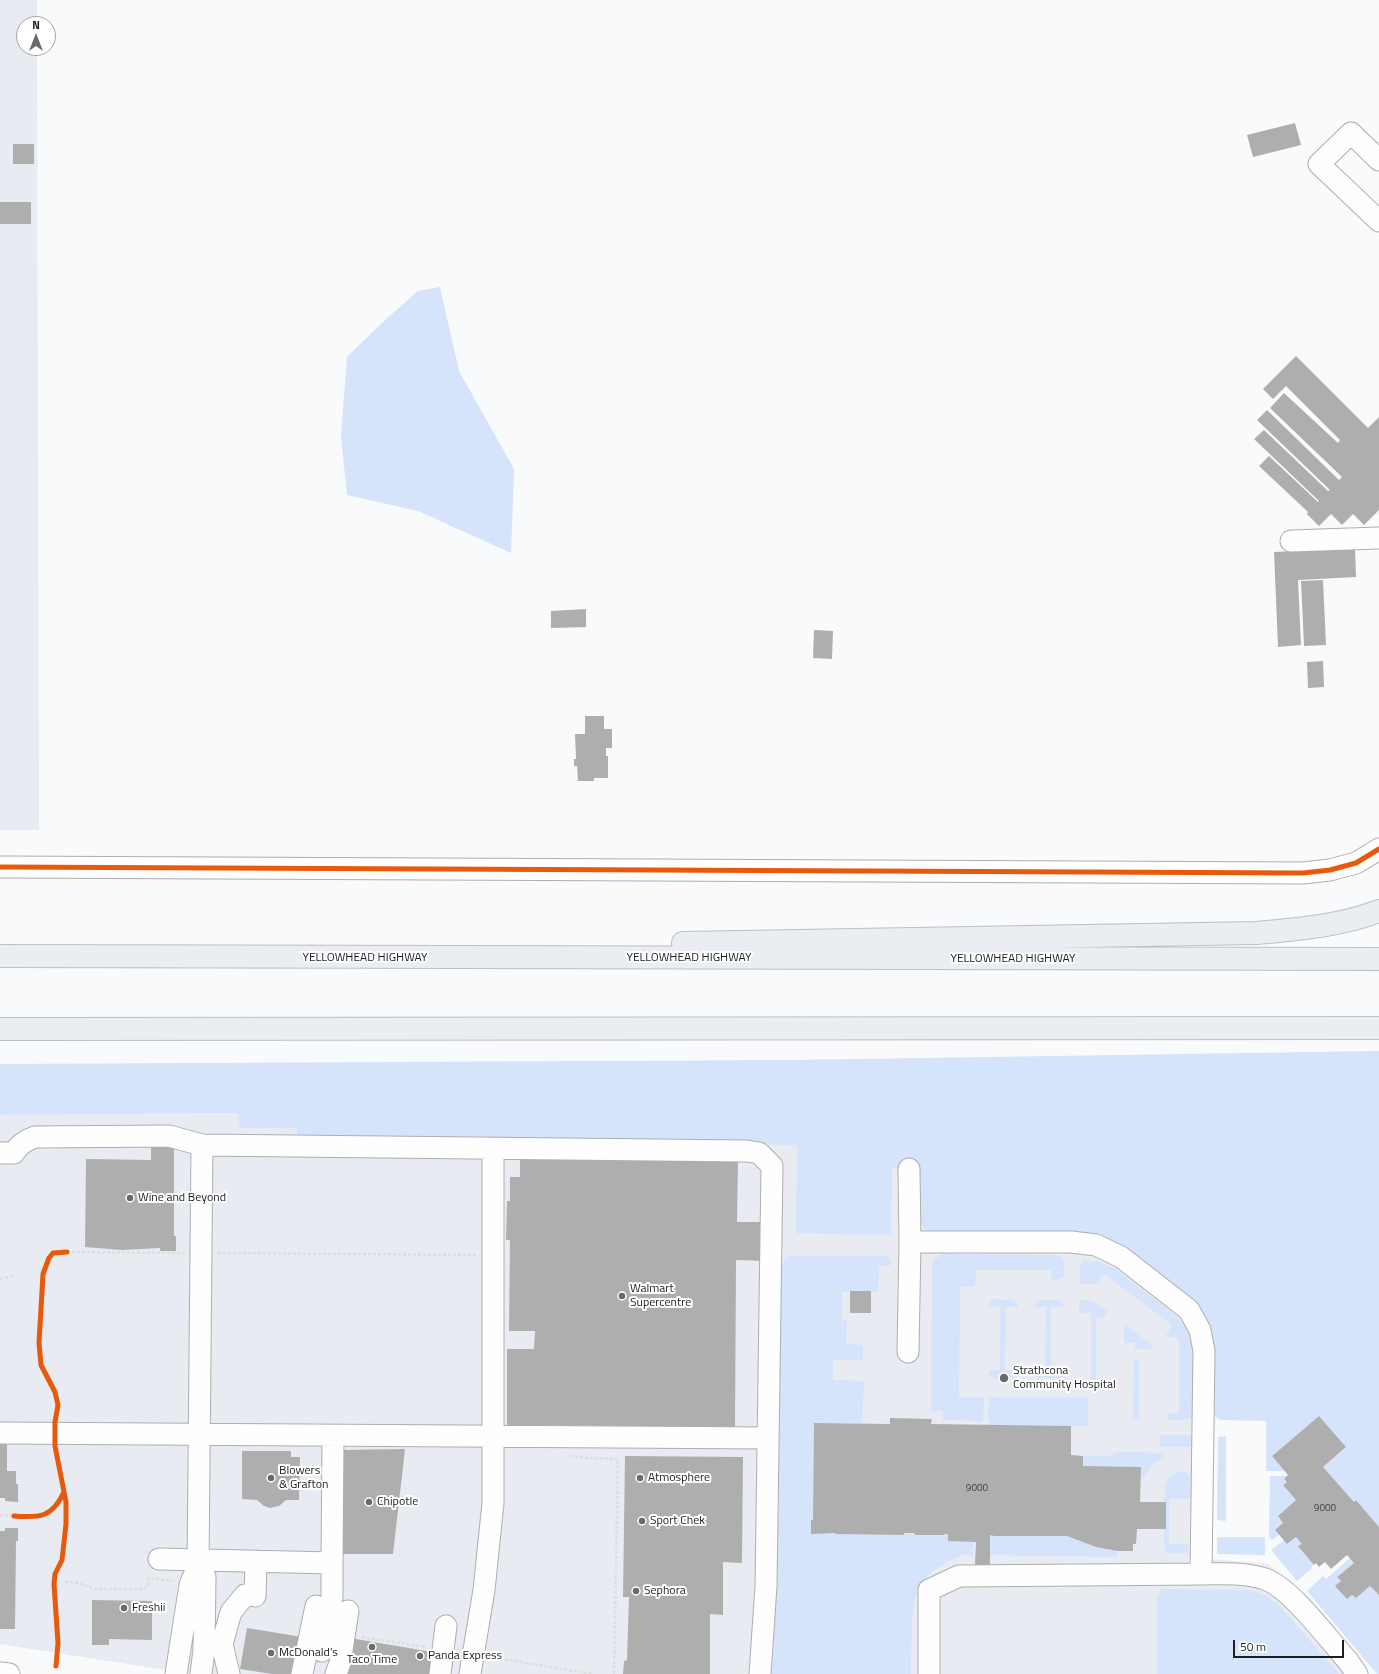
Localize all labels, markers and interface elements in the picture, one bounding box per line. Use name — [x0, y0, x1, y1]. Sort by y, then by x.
north arrow — [16, 16, 56, 56]
text: N — [32, 17, 40, 33]
street label: YELLOWHEAD HIGHWAY — [302, 951, 428, 965]
street label: YELLOWHEAD HIGHWAY — [626, 951, 752, 965]
street label: YELLOWHEAD HIGHWAY — [950, 952, 1076, 966]
place label: Wine and Beyond — [138, 1191, 226, 1205]
marker: Wine and Beyond — [125, 1193, 135, 1203]
place label: Walmart Supercentre — [630, 1282, 691, 1310]
marker: Walmart Supercentre — [617, 1291, 627, 1301]
place label: Strathcona Community Hospital — [1013, 1364, 1116, 1392]
marker: Strathcona Community Hospital — [998, 1372, 1010, 1384]
place label: Blowers & Grafton — [279, 1464, 328, 1492]
place label: Atmosphere — [648, 1471, 710, 1485]
marker: Blowers & Grafton — [266, 1473, 276, 1483]
marker: Atmosphere — [635, 1473, 645, 1483]
house number: 9000 — [966, 1483, 988, 1495]
place label: Chipotle — [377, 1495, 418, 1509]
marker: Chipotle — [364, 1497, 374, 1507]
house number: 9000 — [1314, 1503, 1336, 1515]
place label: Sport Chek — [650, 1514, 705, 1528]
marker: Sport Chek — [637, 1516, 647, 1526]
place label: Sephora — [644, 1584, 686, 1598]
marker: Sephora — [631, 1586, 641, 1596]
place label: Freshii — [132, 1601, 165, 1615]
marker: Freshii — [119, 1603, 129, 1613]
scale bar — [1235, 1632, 1346, 1658]
text: 50 m — [1240, 1637, 1266, 1656]
marker: Taco Time — [367, 1642, 377, 1652]
place label: McDonald's — [279, 1646, 338, 1660]
marker: McDonald's — [266, 1648, 276, 1658]
place label: Panda Express — [428, 1649, 502, 1663]
marker: Panda Express — [415, 1651, 425, 1661]
place label: Taco Time — [347, 1653, 397, 1667]

